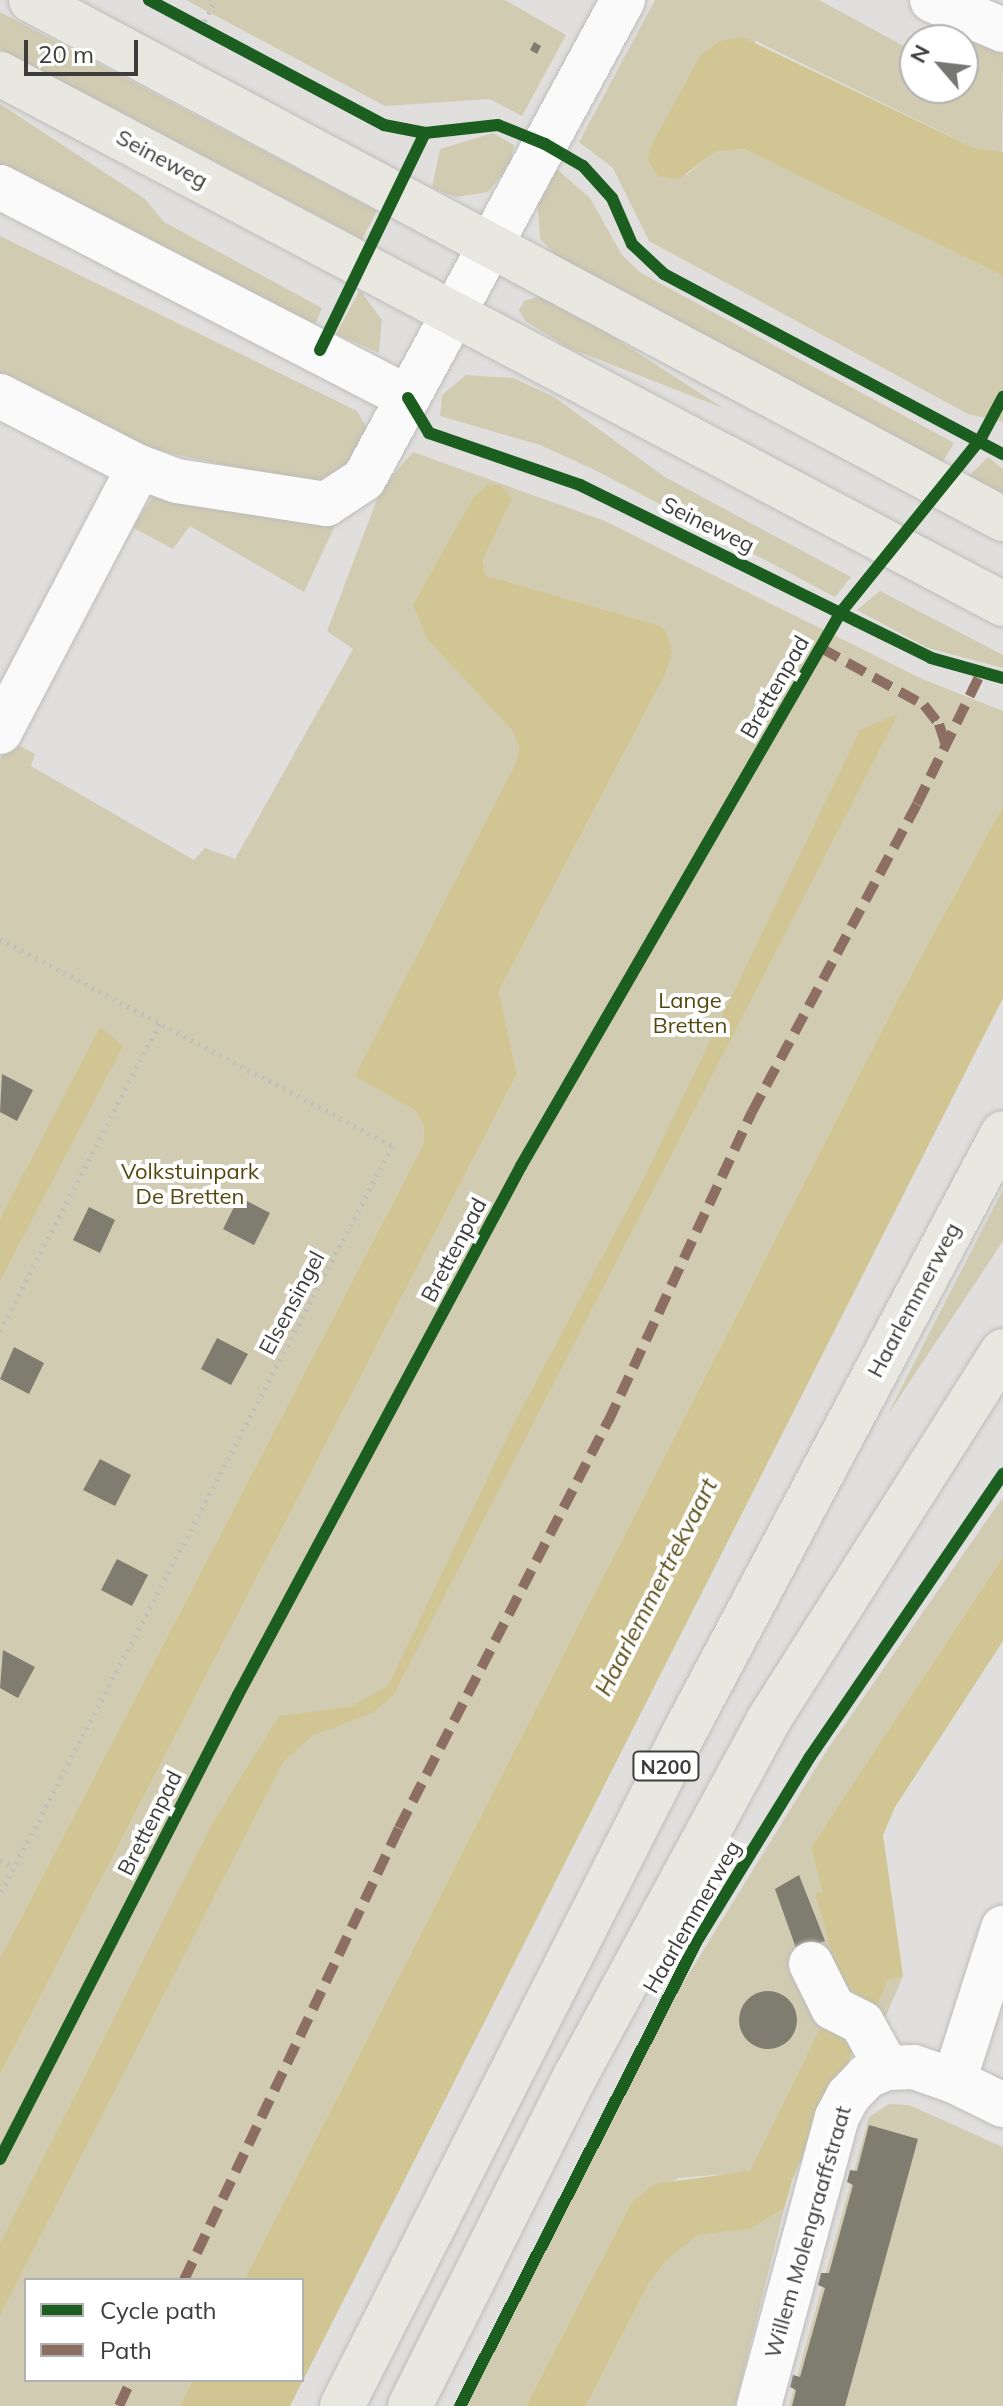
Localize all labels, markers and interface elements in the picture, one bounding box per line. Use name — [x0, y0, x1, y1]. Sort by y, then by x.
scale bar — [28, 24, 142, 74]
north arrow — [899, 24, 979, 104]
text: 20 m — [38, 39, 94, 69]
text: N — [903, 40, 936, 68]
street label: Seineweg — [112, 124, 212, 194]
street label: Seineweg — [657, 491, 759, 559]
street label: Brettenpad — [735, 631, 815, 743]
park label: Lange Bretten — [653, 987, 727, 1038]
park label: Volkstuinpark De Bretten — [121, 1158, 259, 1210]
street label: Brettenpad — [416, 1193, 492, 1307]
street label: Haarlemmerweg — [862, 1218, 966, 1382]
street label: Elsensingel — [254, 1247, 330, 1359]
water label: Haarlemmertrekvaart — [589, 1473, 723, 1701]
road number: N200 — [632, 1750, 700, 1782]
street label: Brettenpad — [112, 1766, 188, 1880]
street label: Haarlemmerweg — [638, 1836, 746, 1998]
street label: Willem Molengraaffstraat — [759, 2103, 857, 2361]
legend — [24, 2278, 304, 2382]
text: Cycle path — [100, 2295, 217, 2325]
text: Path — [100, 2335, 152, 2365]

